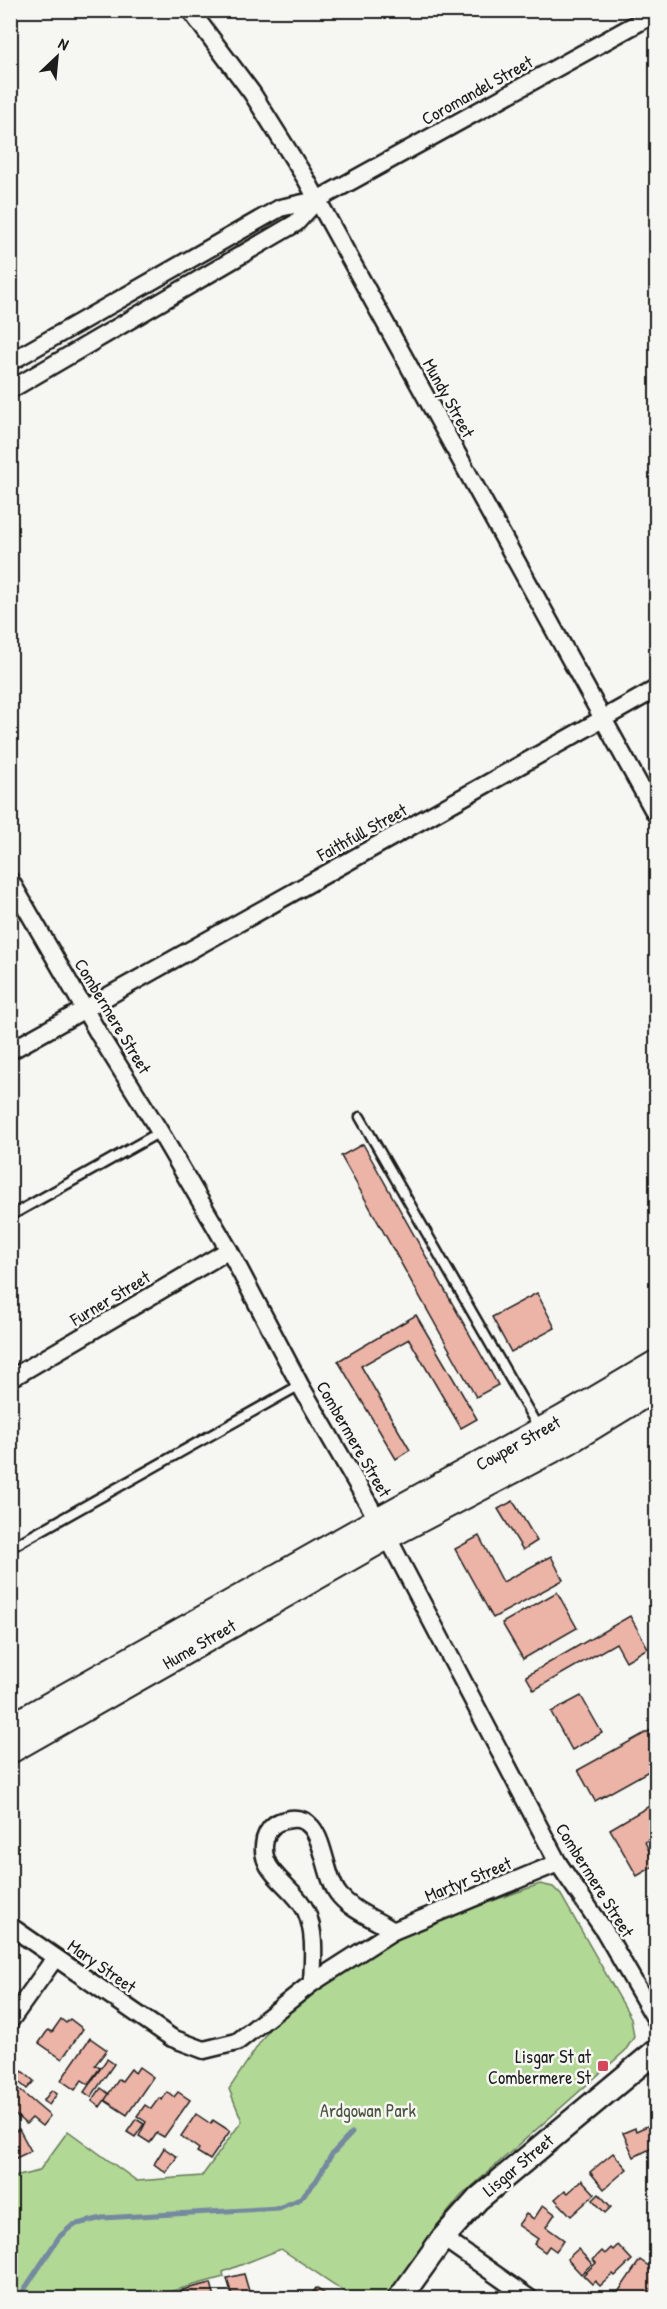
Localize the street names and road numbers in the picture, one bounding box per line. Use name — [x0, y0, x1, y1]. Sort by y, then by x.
street label: Coromandel Street — [417, 49, 538, 131]
street label: Mundy Street — [417, 354, 481, 443]
street label: Faithfull Street — [312, 797, 412, 867]
street label: Combermere Street — [69, 954, 158, 1079]
street label: Furner Street — [64, 1264, 155, 1332]
street label: Combermere Street — [311, 1376, 398, 1502]
street label: Cowper Street — [471, 1409, 566, 1477]
street label: Hume Street — [158, 1613, 241, 1675]
street label: Combermere Street — [550, 1818, 641, 1943]
street label: Martyr Street — [421, 1850, 516, 1908]
street label: Mary Street — [63, 1933, 142, 1999]
street label: Lisgar Street — [477, 2127, 559, 2202]

